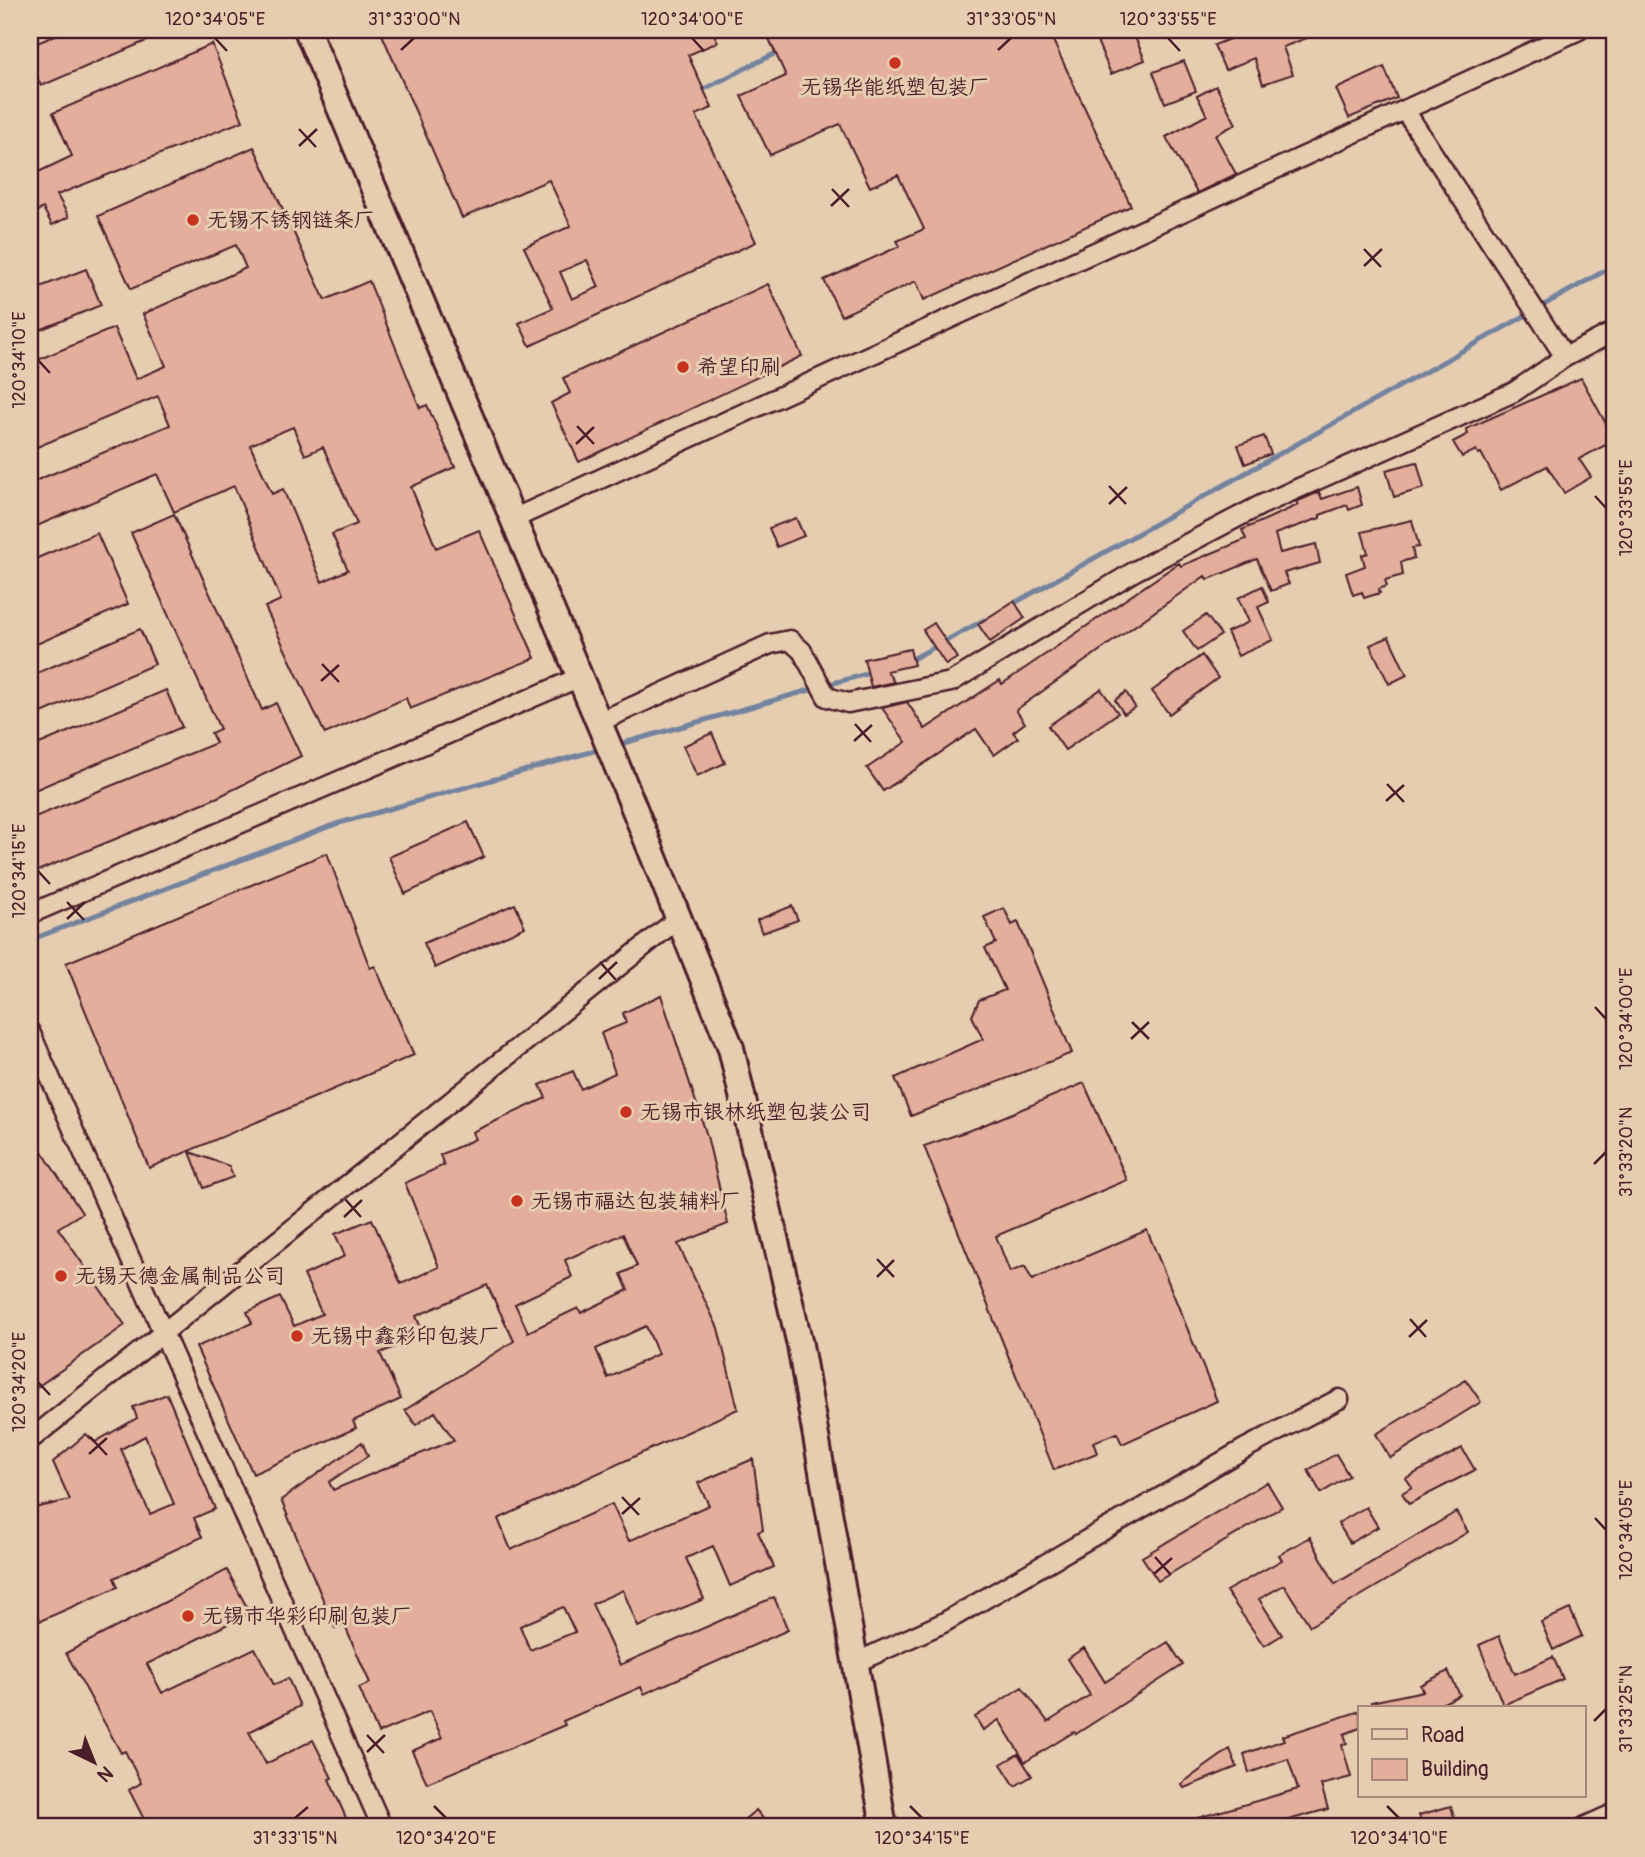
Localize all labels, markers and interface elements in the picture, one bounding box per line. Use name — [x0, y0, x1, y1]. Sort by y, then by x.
text: 120°34'05"E — [165, 8, 265, 31]
text: 31°33'00"N — [368, 8, 460, 31]
text: 120°34'00"E — [641, 8, 743, 31]
text: 31°33'05"N — [966, 8, 1056, 31]
text: 120°33'55"E — [1119, 8, 1217, 31]
marker: 无锡华能纸塑包装厂 — [887, 55, 903, 71]
place label: 无锡华能纸塑包装厂 — [801, 74, 990, 101]
place label: 无锡不锈钢链条厂 — [207, 207, 375, 234]
marker: 无锡不锈钢链条厂 — [185, 212, 201, 228]
text: 120°34'10"E — [8, 311, 31, 409]
place label: 希望印刷 — [697, 354, 781, 381]
marker: 希望印刷 — [675, 359, 691, 375]
text: 120°33'55"E — [1615, 459, 1638, 557]
text: 120°34'15"E — [8, 824, 31, 918]
text: 120°34'00"E — [1615, 968, 1638, 1070]
place label: 无锡市银林纸塑包装公司 — [640, 1099, 871, 1126]
marker: 无锡市银林纸塑包装公司 — [618, 1104, 634, 1120]
text: 31°33'20"N — [1615, 1107, 1638, 1197]
place label: 无锡市福达包装辅料厂 — [531, 1188, 741, 1215]
marker: 无锡市福达包装辅料厂 — [509, 1193, 525, 1209]
place label: 无锡天德金属制品公司 — [75, 1263, 285, 1290]
marker: 无锡天德金属制品公司 — [53, 1268, 69, 1284]
place label: 无锡中鑫彩印包装厂 — [311, 1323, 500, 1350]
marker: 无锡中鑫彩印包装厂 — [289, 1328, 305, 1344]
text: 120°34'20"E — [8, 1332, 31, 1432]
text: 120°34'05"E — [1615, 1480, 1638, 1580]
place label: 无锡市华彩印刷包装厂 — [202, 1603, 412, 1630]
marker: 无锡市华彩印刷包装厂 — [180, 1608, 196, 1624]
text: 31°33'25"N — [1615, 1665, 1638, 1753]
legend — [1358, 1706, 1586, 1798]
text: Road — [1421, 1722, 1465, 1749]
north arrow — [60, 1728, 130, 1798]
text: Building — [1421, 1756, 1488, 1783]
text: N — [92, 1761, 118, 1787]
text: 31°33'15"N — [253, 1827, 337, 1850]
text: 120°34'20"E — [396, 1827, 496, 1850]
text: 120°34'15"E — [875, 1827, 969, 1850]
text: 120°34'10"E — [1350, 1827, 1448, 1850]

